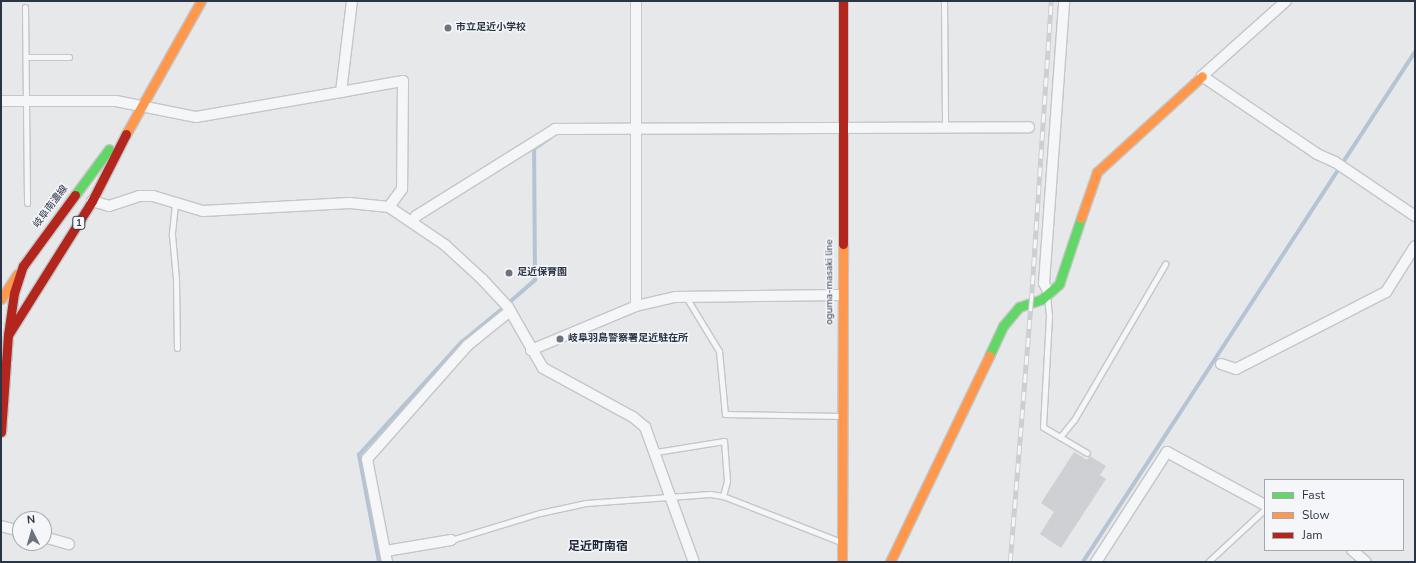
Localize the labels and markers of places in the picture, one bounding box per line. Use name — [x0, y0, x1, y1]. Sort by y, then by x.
place label: 市立足近小学校 — [456, 22, 526, 34]
marker: 市立足近小学校 — [443, 23, 453, 33]
place label: 足近保育園 — [517, 267, 567, 279]
marker: 足近保育園 — [504, 268, 514, 278]
place label: 岐阜羽島警察署足近駐在所 — [568, 333, 688, 345]
marker: 岐阜羽島警察署足近駐在所 — [555, 334, 565, 344]

